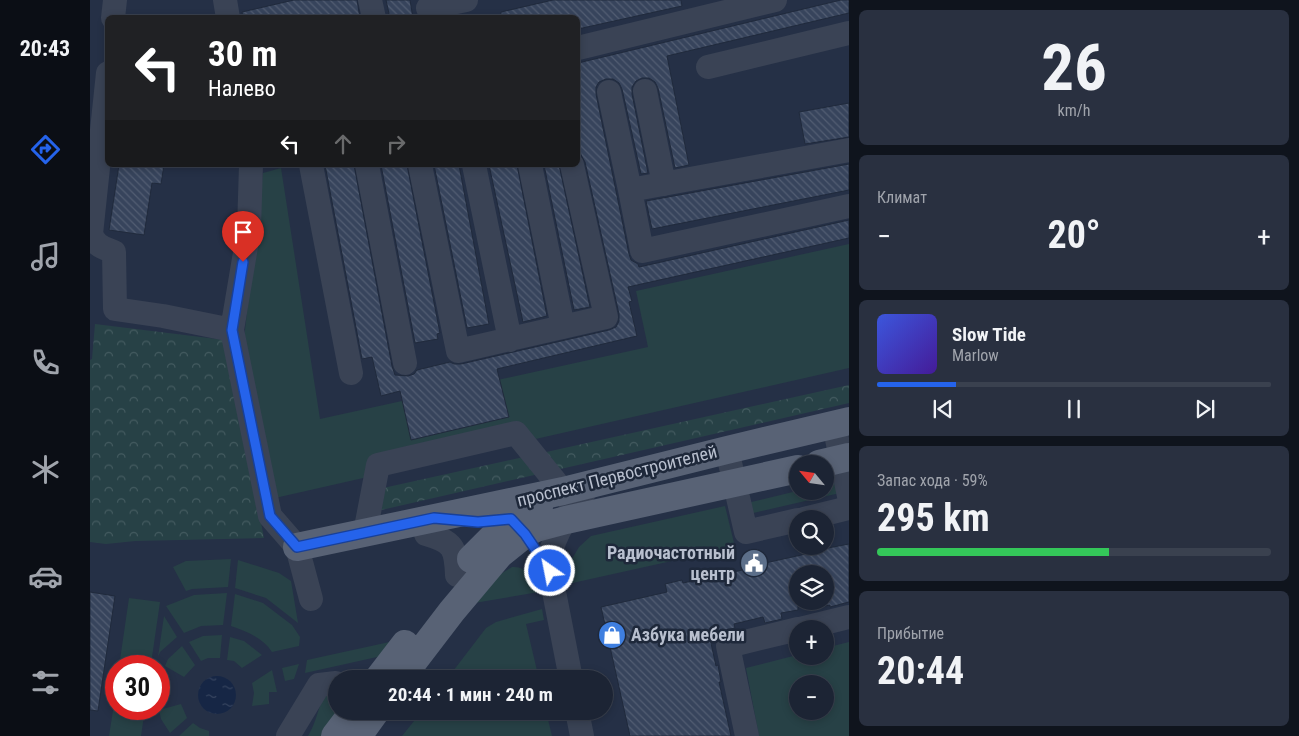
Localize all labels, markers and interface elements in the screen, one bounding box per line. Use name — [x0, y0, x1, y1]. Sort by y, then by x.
text: 26 — [1041, 30, 1107, 106]
text: 30 m — [208, 34, 277, 75]
icon: left — [125, 35, 190, 100]
text: 20:43 — [20, 36, 70, 61]
text: Налево — [208, 76, 276, 101]
text: km/h — [1058, 101, 1090, 120]
icon: left — [276, 130, 304, 158]
icon: ahead — [329, 130, 357, 158]
icon: right — [382, 130, 410, 158]
icon: directions — [28, 132, 63, 167]
text: Климат — [877, 188, 927, 207]
pin — [222, 211, 264, 262]
text: 20° — [1047, 213, 1101, 257]
icon: arrive — [229, 218, 257, 246]
text: − — [877, 220, 891, 253]
text: + — [1257, 220, 1271, 253]
icon: music — [28, 239, 63, 274]
text: Slow Tide — [952, 323, 1026, 346]
icon: phone — [28, 345, 63, 380]
text: Marlow — [952, 346, 999, 365]
icon: previous — [929, 395, 957, 423]
icon: pause — [1060, 395, 1088, 423]
icon: next — [1191, 395, 1219, 423]
street label: проспект Первостроителей — [515, 440, 719, 511]
icon: climate — [28, 452, 63, 487]
north arrow — [789, 455, 834, 500]
map controls — [789, 455, 834, 720]
text: Запас хода · 59% — [877, 471, 988, 490]
text: 295 km — [877, 496, 990, 540]
button: search — [789, 510, 834, 555]
place label: Радиочастотный центр — [607, 542, 735, 584]
position arrow — [523, 544, 575, 596]
public building icon: Радиочастотный центр — [739, 548, 769, 578]
icon: car — [28, 559, 63, 594]
button: layers — [789, 565, 834, 610]
shop icon: Азбука мебели — [597, 620, 627, 650]
button: + — [789, 620, 834, 665]
place label: Азбука мебели — [631, 624, 745, 645]
text: Прибытие — [877, 624, 944, 643]
text: 20:44 — [877, 649, 964, 693]
speed limit sign: 30 — [105, 655, 170, 720]
icon: filters — [28, 665, 63, 700]
button: − — [789, 675, 834, 720]
text: 20:44 · 1 мин · 240 m — [388, 683, 553, 706]

